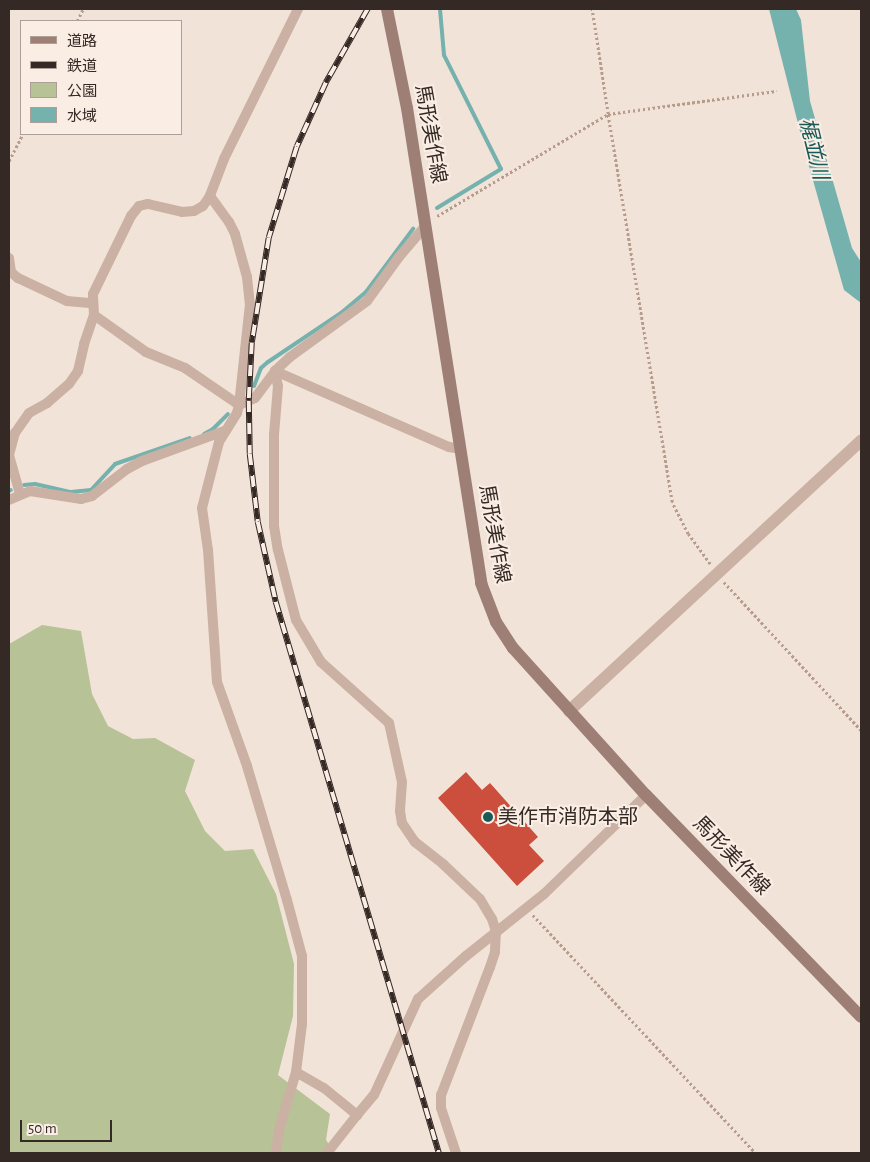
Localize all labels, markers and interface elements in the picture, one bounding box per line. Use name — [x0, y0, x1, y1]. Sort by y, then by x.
legend — [20, 20, 182, 135]
text: 道路 — [67, 34, 97, 49]
text: 鉄道 — [67, 59, 97, 74]
street label: 馬形美作線 — [409, 83, 451, 185]
text: 公園 — [67, 84, 97, 99]
text: 水域 — [67, 109, 97, 124]
water label: 梶並川 — [793, 115, 833, 183]
street label: 馬形美作線 — [473, 483, 515, 585]
place label: 美作市消防本部 — [498, 805, 638, 829]
marker: 美作市消防本部 — [482, 811, 494, 823]
street label: 馬形美作線 — [688, 812, 774, 900]
scale bar — [22, 1110, 115, 1142]
text: 50 m — [28, 1121, 57, 1136]

